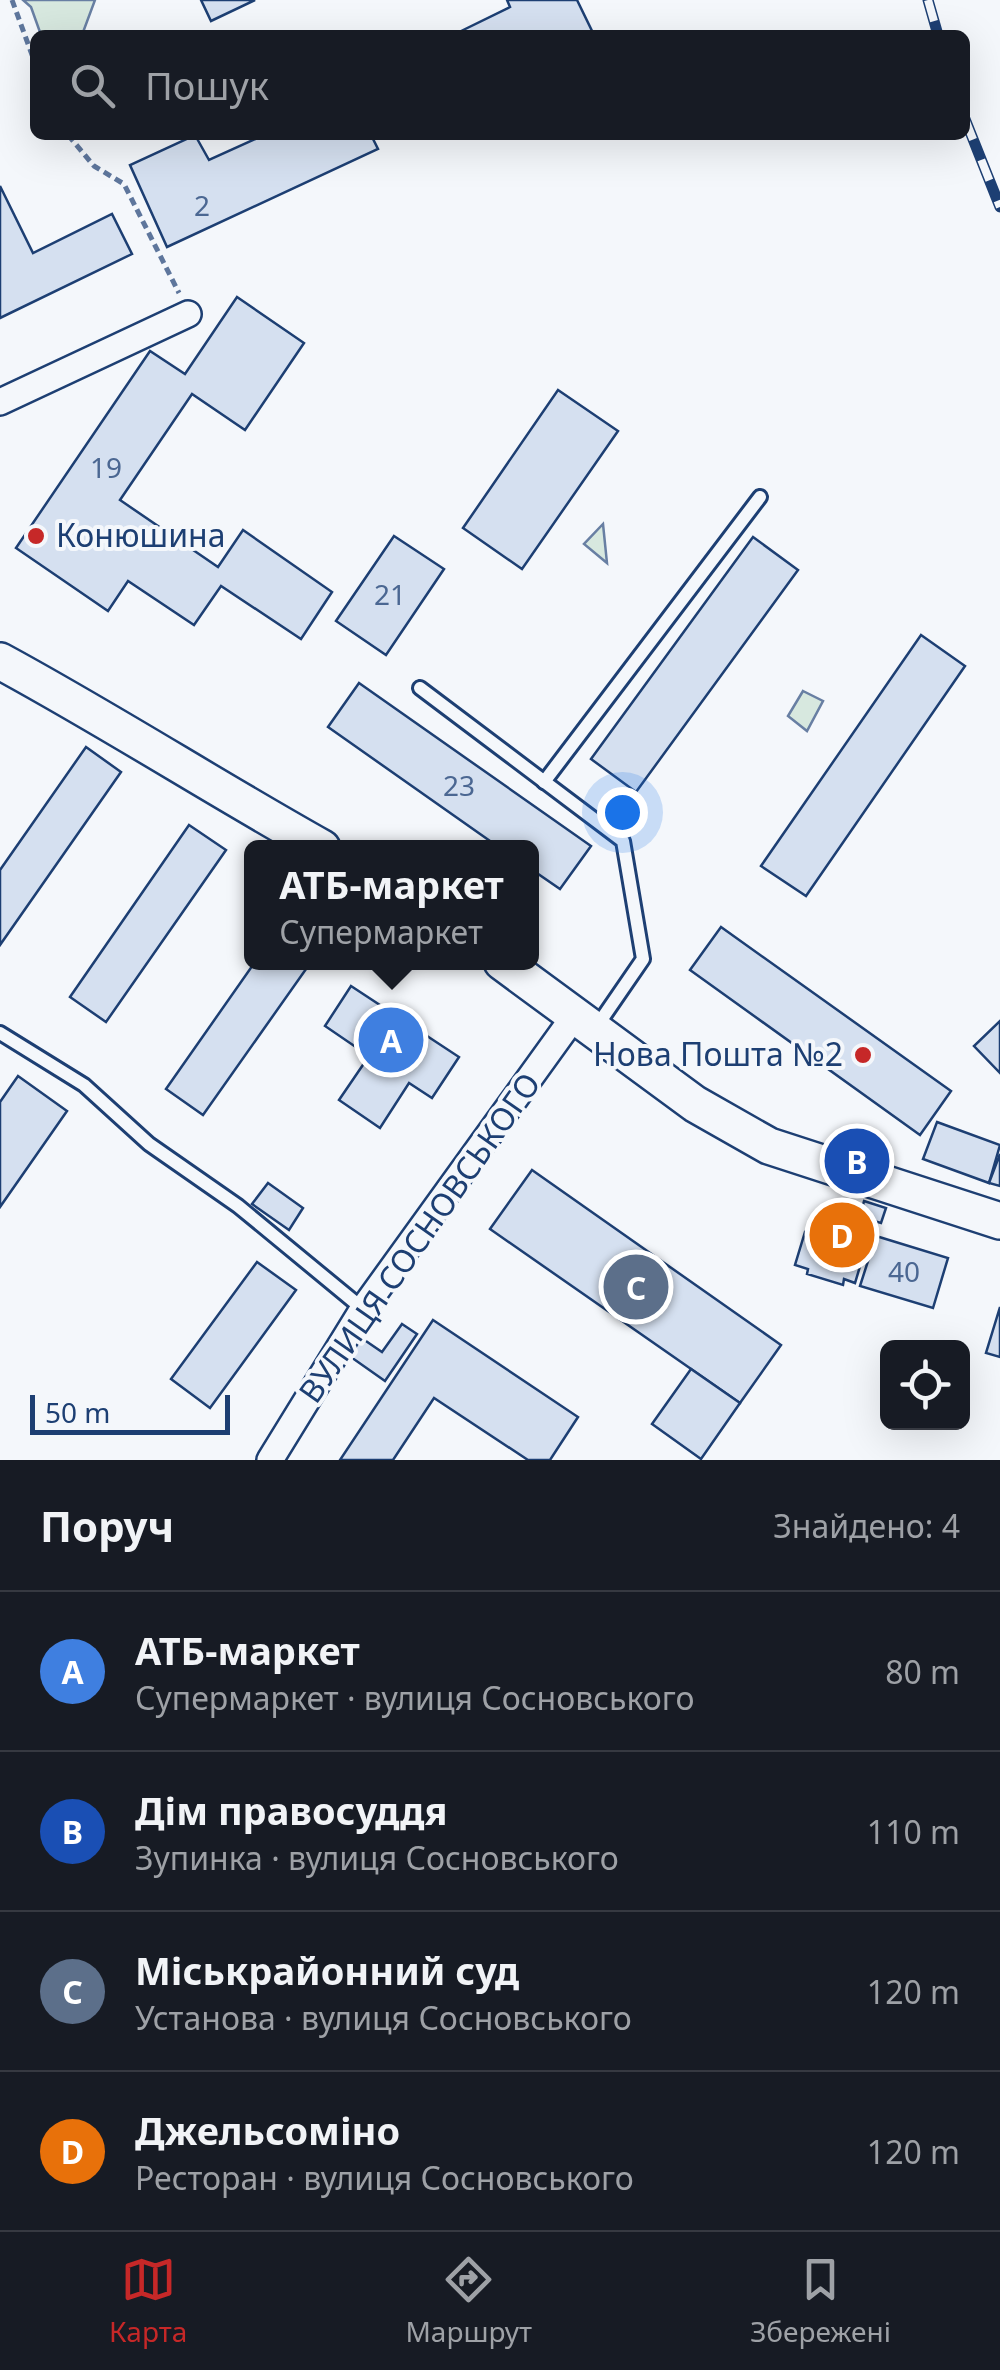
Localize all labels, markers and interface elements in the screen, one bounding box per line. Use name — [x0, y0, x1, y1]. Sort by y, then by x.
search box — [30, 30, 970, 140]
icon: search — [65, 58, 120, 113]
text: Пошук — [145, 59, 269, 111]
house number: 2 — [194, 186, 210, 224]
house number: 19 — [90, 448, 122, 486]
place label: Конюшина — [56, 513, 226, 556]
marker: Конюшина — [25, 525, 47, 547]
house number: 21 — [374, 575, 406, 613]
house number: 23 — [443, 766, 475, 804]
your location — [597, 787, 648, 838]
popup — [244, 840, 539, 970]
text: АТБ-маркет — [279, 858, 504, 910]
text: Супермаркет — [279, 910, 483, 953]
pin: A — [358, 1002, 424, 1078]
place label: Нова Пошта №2 — [593, 1032, 843, 1075]
marker: Нова Пошта №2 — [852, 1044, 874, 1066]
street label: ВУЛИЦЯ СОСНОВСЬКОГО — [288, 1064, 549, 1411]
pin: B — [824, 1124, 890, 1198]
pin: D — [810, 1198, 874, 1272]
pin: C — [604, 1250, 668, 1324]
house number: 40 — [888, 1252, 920, 1290]
map controls — [880, 1340, 970, 1430]
button: locate — [880, 1340, 970, 1430]
scale bar — [30, 1390, 230, 1434]
text: 50 m — [45, 1393, 111, 1431]
text: Поруч — [40, 1497, 174, 1554]
text: Знайдено: 4 — [773, 1504, 960, 1547]
text: АТБ-маркет — [135, 1624, 360, 1676]
text: A — [61, 1650, 84, 1693]
text: 80 m — [885, 1650, 960, 1693]
text: Супермаркет · вулиця Сосновського — [135, 1676, 695, 1719]
text: Дім правосуддя — [135, 1784, 447, 1836]
text: B — [62, 1810, 83, 1853]
text: 110 m — [867, 1810, 960, 1853]
text: Зупинка · вулиця Сосновського — [135, 1836, 619, 1879]
text: Міськрайонний суд — [135, 1944, 519, 1996]
text: C — [62, 1970, 83, 2013]
text: 120 m — [867, 1970, 960, 2013]
text: Установа · вулиця Сосновського — [135, 1996, 632, 2039]
text: Джельсоміно — [135, 2104, 400, 2156]
text: D — [61, 2130, 84, 2173]
text: 120 m — [867, 2130, 960, 2173]
text: Ресторан · вулиця Сосновського — [135, 2156, 634, 2199]
tab: Карта — [109, 2252, 187, 2350]
tab: Маршрут — [405, 2252, 532, 2350]
tab: Збережені — [750, 2252, 891, 2350]

